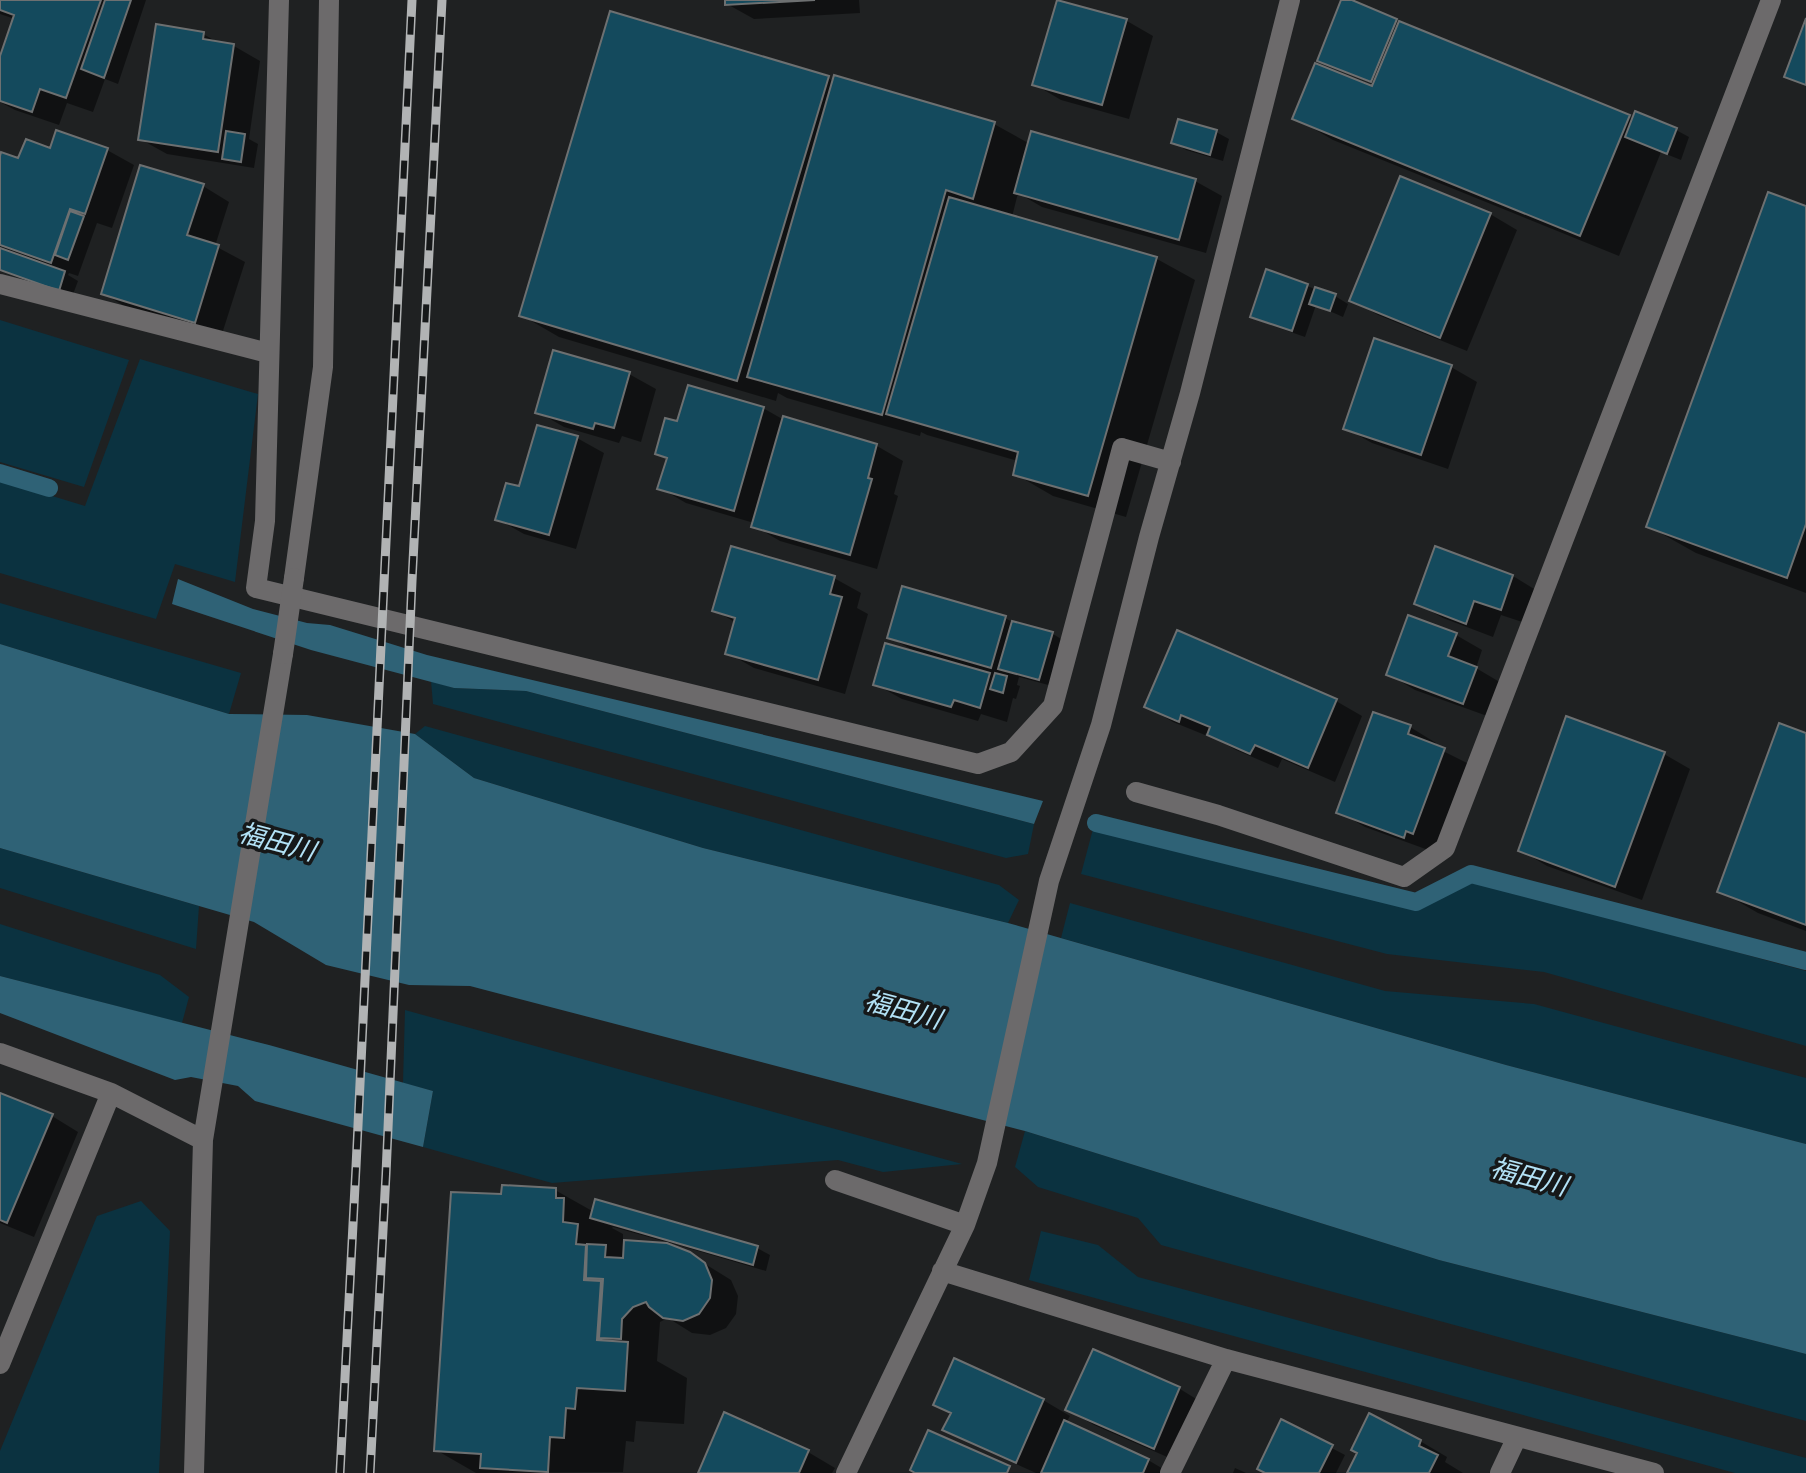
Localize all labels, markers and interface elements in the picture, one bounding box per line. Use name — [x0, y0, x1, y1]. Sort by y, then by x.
water label: 福田川 — [235, 815, 322, 870]
water label: 福田川 — [861, 983, 948, 1038]
water label: 福田川 — [1487, 1150, 1574, 1205]

